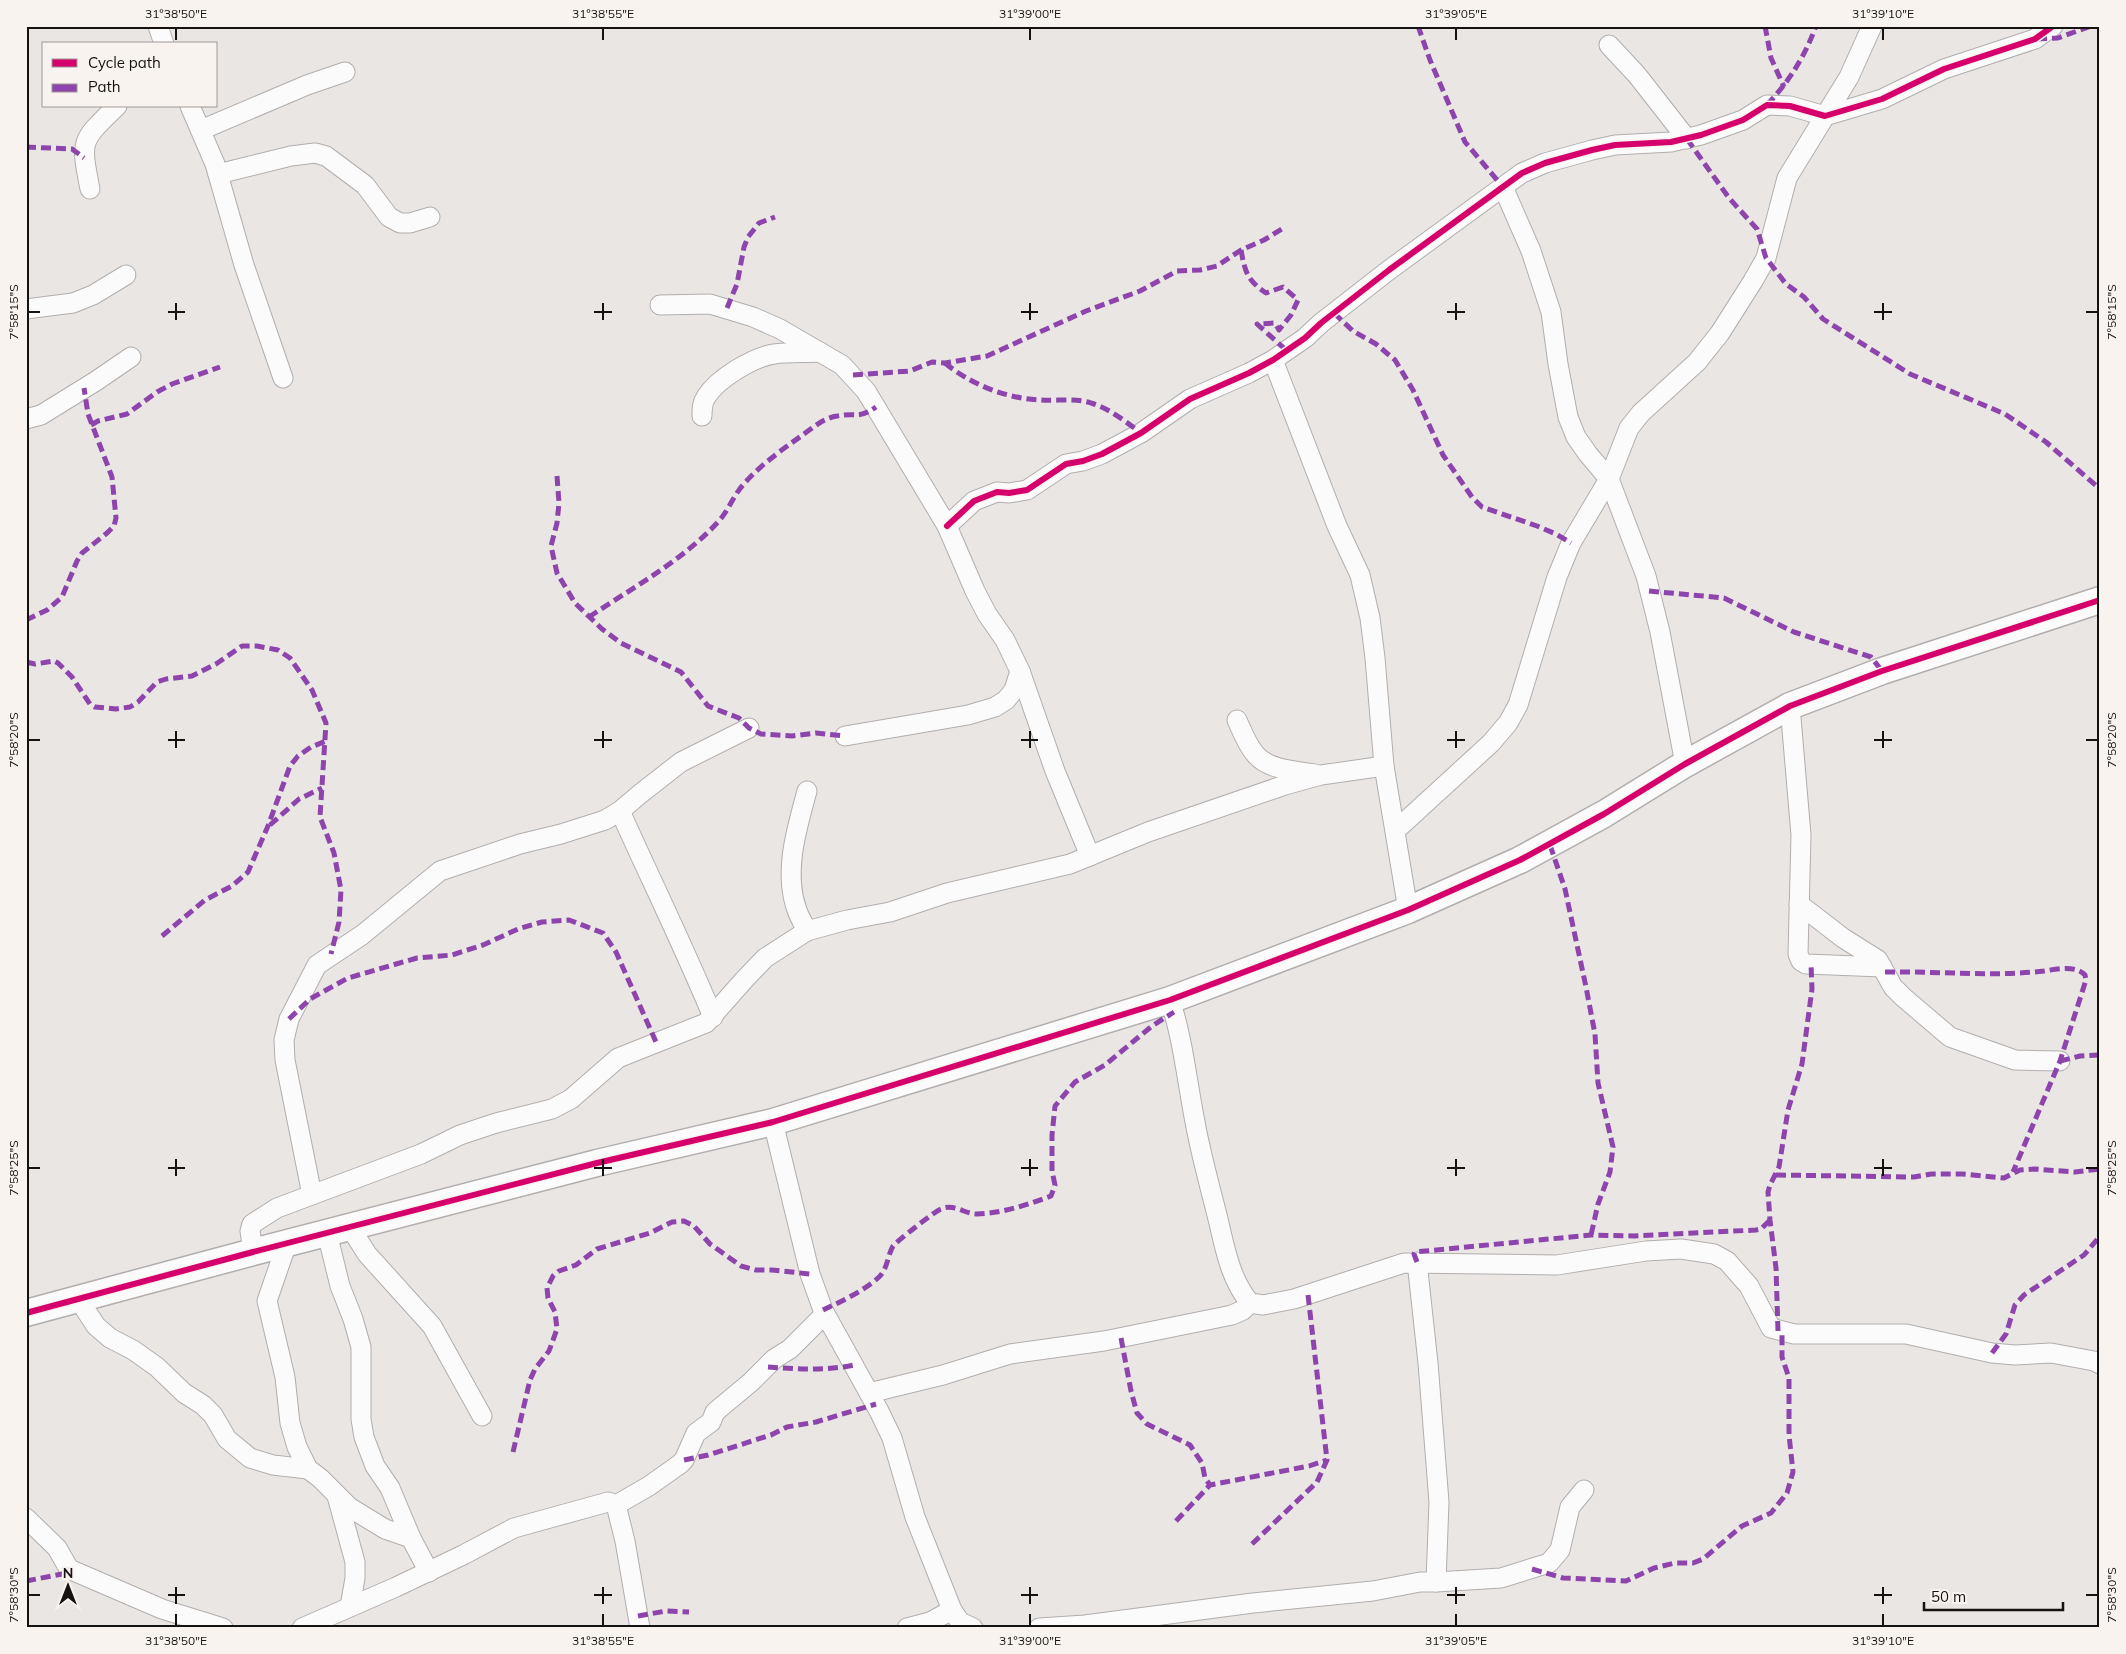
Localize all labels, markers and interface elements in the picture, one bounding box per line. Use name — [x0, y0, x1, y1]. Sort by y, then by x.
text: 31°38'50"E — [145, 6, 207, 21]
text: 31°38'55"E — [572, 6, 634, 21]
text: 31°39'00"E — [999, 6, 1061, 21]
text: 31°39'05"E — [1425, 6, 1487, 21]
text: 31°39'10"E — [1852, 6, 1914, 21]
legend — [42, 42, 218, 108]
text: Cycle path — [88, 53, 161, 72]
text: Path — [88, 77, 120, 96]
text: 7°58'15"S — [6, 284, 21, 340]
text: 7°58'15"S — [2104, 284, 2119, 340]
text: 7°58'20"S — [6, 712, 21, 768]
text: 7°58'20"S — [2104, 712, 2119, 768]
text: 7°58'25"S — [6, 1140, 21, 1196]
text: 7°58'25"S — [2104, 1140, 2119, 1196]
north arrow — [42, 1562, 92, 1612]
text: N — [63, 1564, 73, 1582]
text: 7°58'30"S — [6, 1567, 21, 1623]
text: 7°58'30"S — [2104, 1567, 2119, 1623]
scale bar — [1924, 1579, 2062, 1611]
text: 50 m — [1931, 1587, 1966, 1606]
text: 31°38'50"E — [145, 1633, 207, 1648]
text: 31°38'55"E — [572, 1633, 634, 1648]
text: 31°39'00"E — [999, 1633, 1061, 1648]
text: 31°39'05"E — [1425, 1633, 1487, 1648]
text: 31°39'10"E — [1852, 1633, 1914, 1648]

